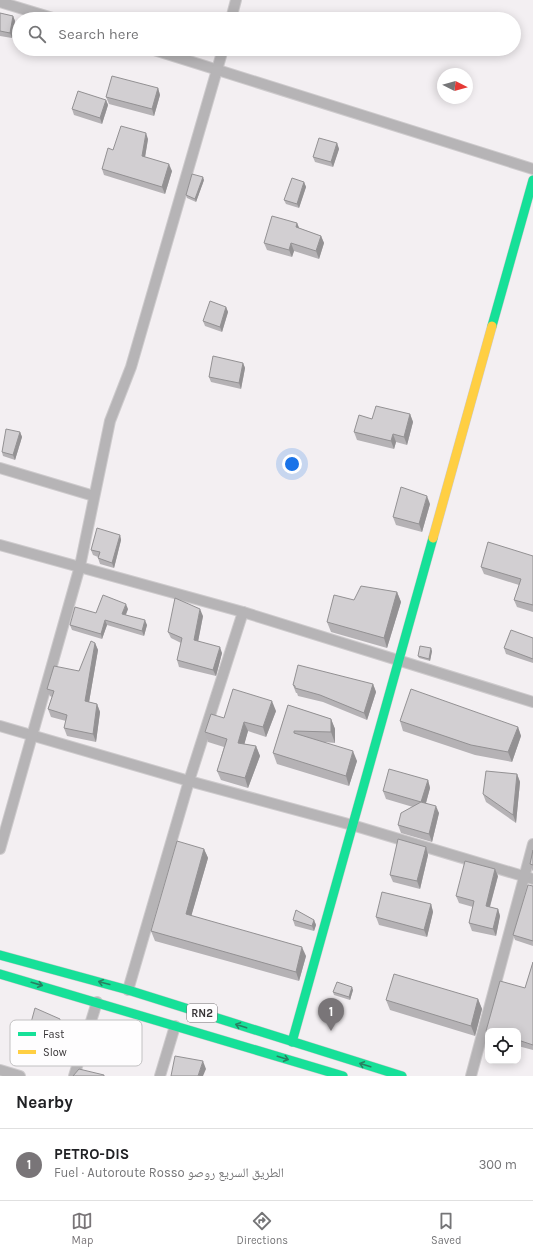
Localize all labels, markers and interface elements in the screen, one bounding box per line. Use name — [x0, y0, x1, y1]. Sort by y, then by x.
search box — [12, 12, 521, 56]
icon: search — [26, 23, 48, 45]
text: Search here — [58, 25, 139, 43]
north arrow — [437, 68, 473, 104]
your location — [282, 454, 302, 474]
one-way arrow — [97, 979, 110, 986]
one-way arrow — [31, 981, 44, 989]
pin: 1 — [318, 998, 344, 1031]
road number: RN2 — [187, 1004, 217, 1022]
legend — [10, 1020, 142, 1066]
one-way arrow — [235, 1022, 248, 1029]
text: Fast — [43, 1028, 64, 1041]
map controls — [485, 1028, 521, 1064]
button: locate — [485, 1028, 521, 1064]
text: Slow — [43, 1046, 67, 1059]
one-way arrow — [276, 1055, 289, 1062]
one-way arrow — [359, 1061, 372, 1068]
text: Nearby — [16, 1092, 73, 1112]
text: PETRO-DIS — [54, 1145, 129, 1163]
text: 1 — [27, 1157, 31, 1172]
text: 300 m — [479, 1157, 517, 1172]
text: Fuel · Autoroute Rosso الطريق السريع روصو — [54, 1165, 284, 1180]
tab: Map — [71, 1210, 93, 1247]
tab: Directions — [236, 1210, 288, 1247]
tab: Saved — [431, 1210, 462, 1247]

